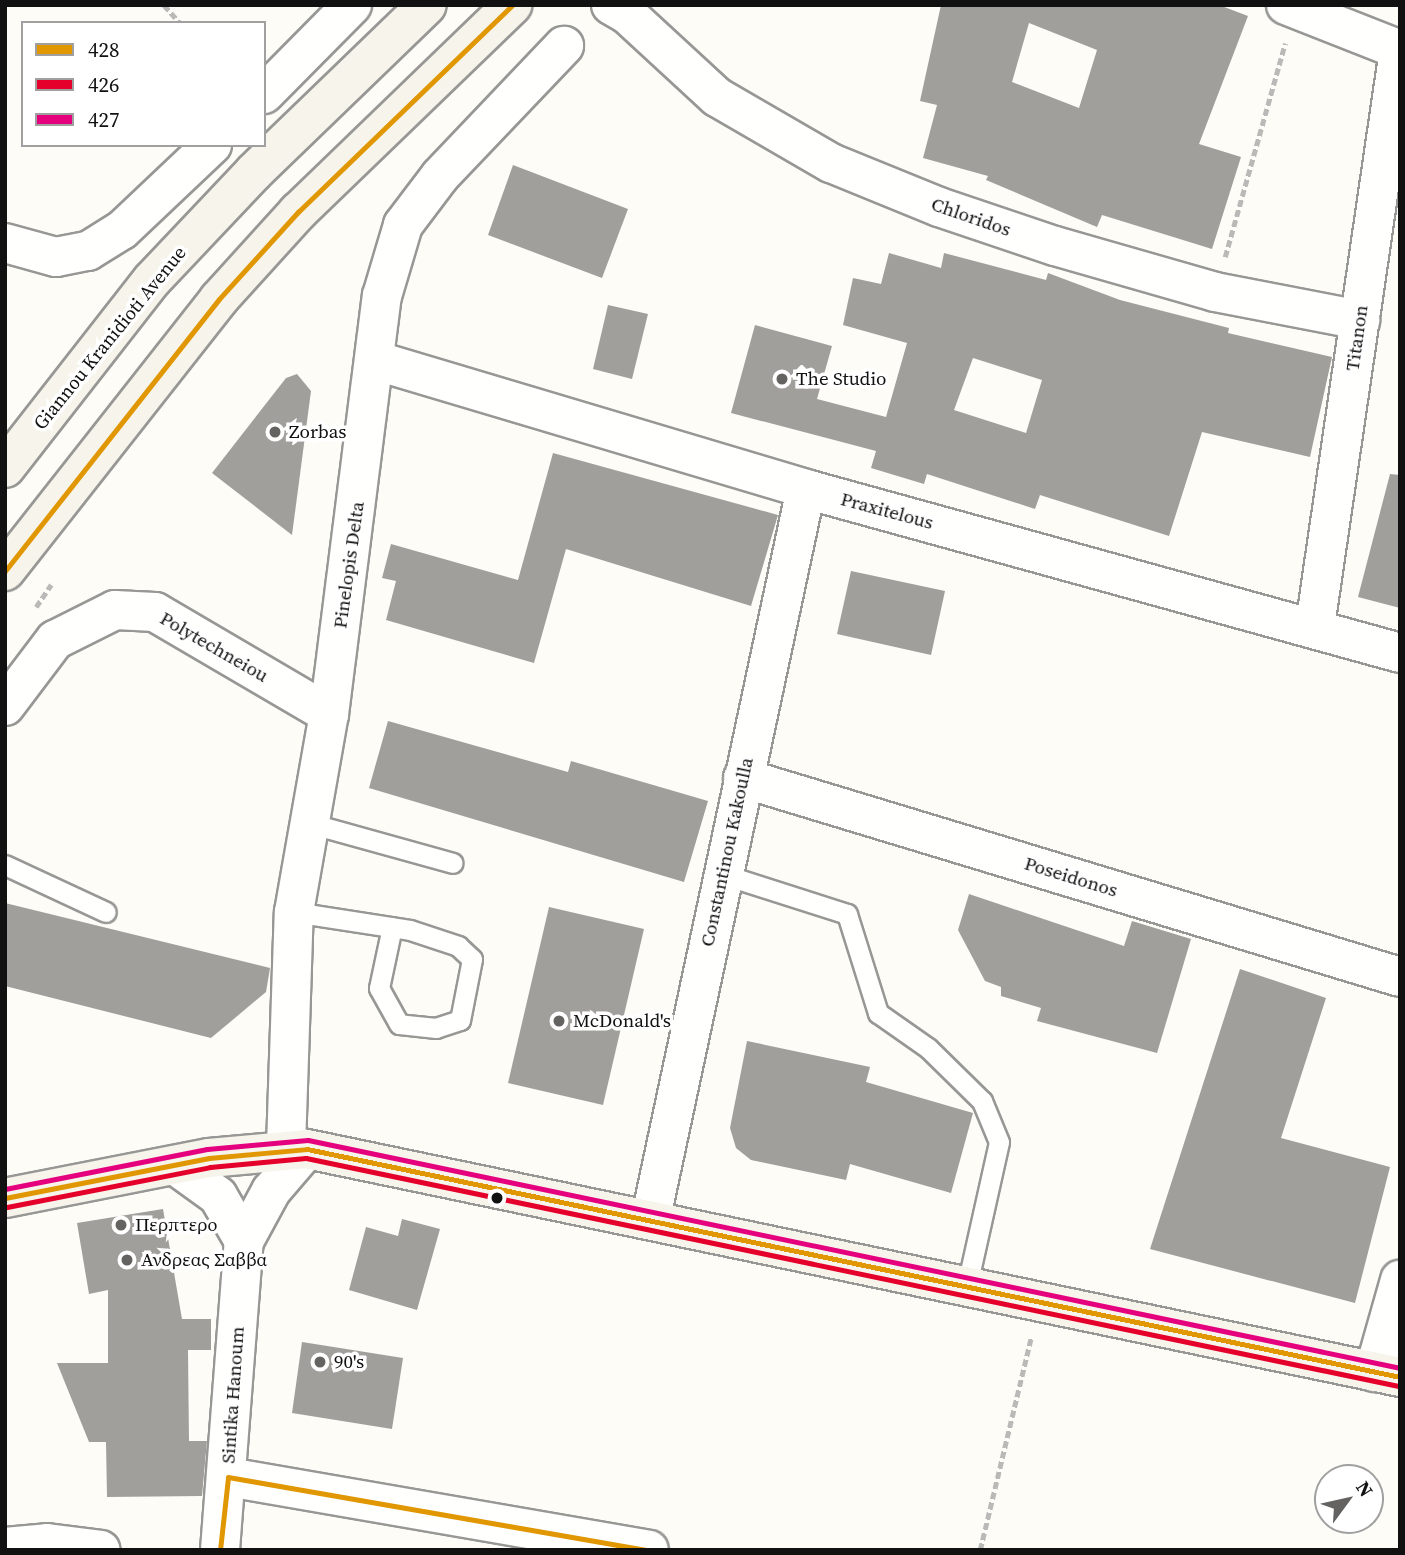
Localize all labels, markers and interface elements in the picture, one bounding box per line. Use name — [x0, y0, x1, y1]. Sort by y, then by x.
legend — [21, 21, 266, 147]
text: 428 — [88, 35, 120, 64]
text: 426 — [88, 70, 120, 99]
text: 427 — [88, 105, 120, 134]
street label: Chloridos — [928, 193, 1014, 241]
street label: Giannou Kranidioti Avenue — [29, 242, 191, 434]
street label: Titanon — [1341, 304, 1373, 372]
place label: The Studio — [796, 368, 886, 390]
marker: The Studio — [774, 371, 790, 387]
place label: Zorbas — [289, 421, 347, 443]
marker: Zorbas — [267, 424, 283, 440]
street label: Praxitelous — [838, 488, 936, 534]
street label: Pinelopis Delta — [329, 500, 369, 630]
street label: Polytechneiou — [156, 607, 272, 687]
street label: Constantinou Kakoulla — [696, 755, 758, 949]
street label: Poseidonos — [1022, 852, 1120, 902]
place label: McDonald's — [573, 1010, 671, 1032]
marker: McDonald's — [551, 1013, 567, 1029]
unlabelled marker — [490, 1191, 504, 1205]
place label: Περπτερο — [135, 1214, 217, 1236]
marker: Περπτερο — [113, 1217, 129, 1233]
place label: Ανδρεας Σαββα — [141, 1249, 267, 1271]
marker: Ανδρεας Σαββα — [119, 1252, 135, 1268]
street label: Sintika Hanoum — [217, 1326, 249, 1464]
place label: 90's — [334, 1351, 364, 1373]
marker: 90's — [312, 1354, 328, 1370]
north arrow — [1314, 1464, 1384, 1534]
text: N — [1350, 1476, 1380, 1502]

